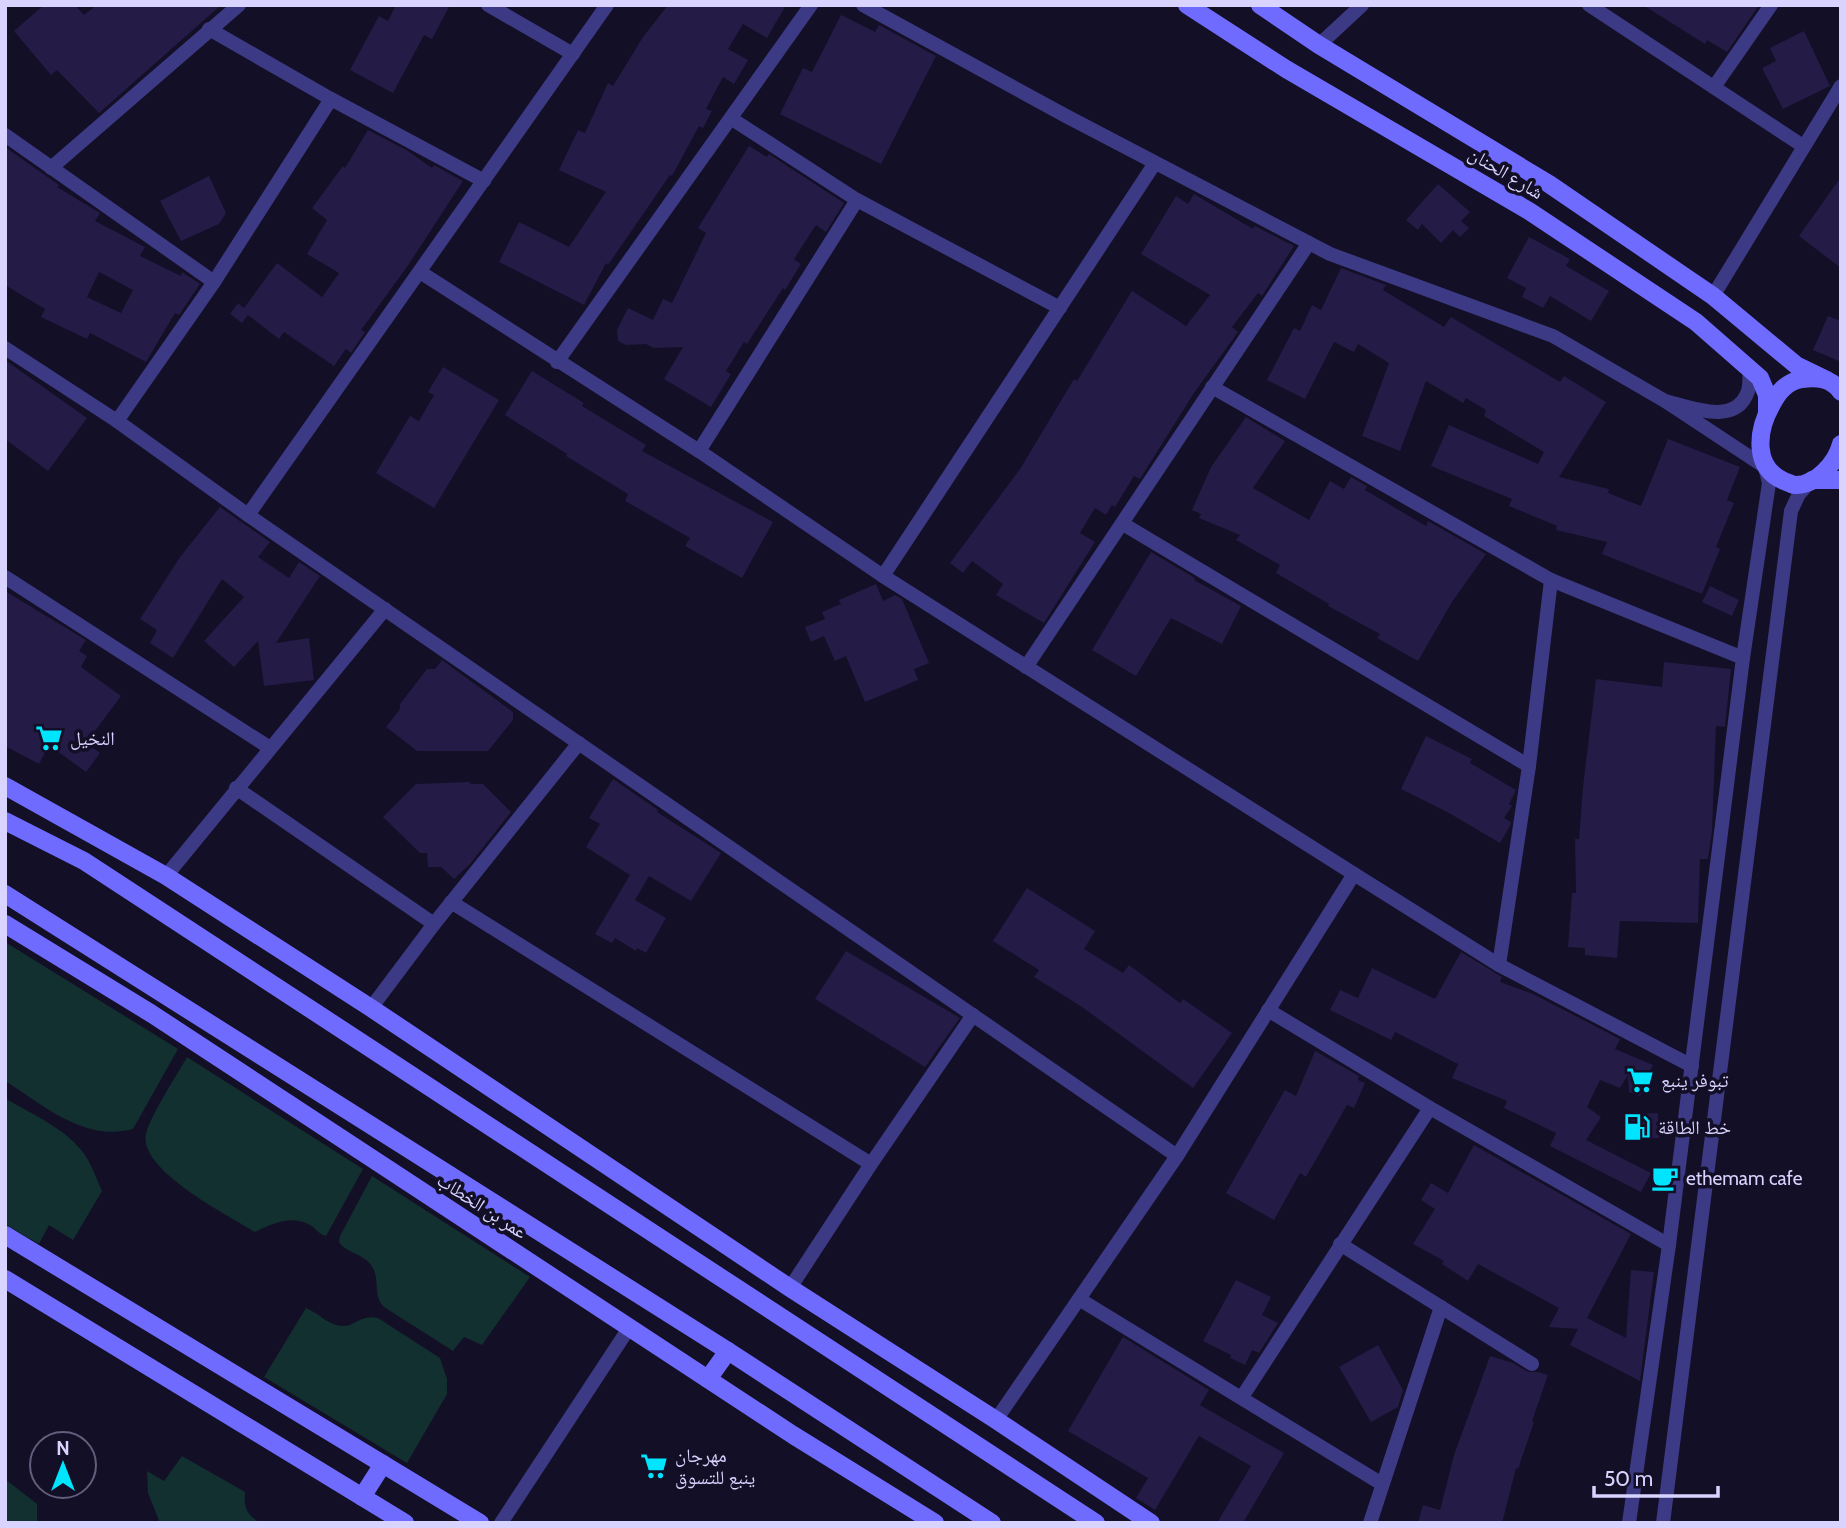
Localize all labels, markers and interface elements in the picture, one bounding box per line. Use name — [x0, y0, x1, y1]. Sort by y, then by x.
street label: شارع الحنان — [1464, 142, 1548, 204]
supermarket icon: النخيل — [34, 723, 64, 753]
place label: النخيل — [70, 727, 115, 750]
supermarket icon: تبوفر ينبع — [1625, 1065, 1655, 1095]
place label: تبوفر ينبع — [1661, 1069, 1729, 1093]
fuel station icon: خط الطاقة — [1622, 1112, 1652, 1142]
place label: خط الطاقة — [1658, 1116, 1731, 1139]
cafe icon: ethemam cafe — [1650, 1163, 1680, 1193]
place label: ethemam cafe — [1686, 1167, 1803, 1190]
street label: عمر بن الخطاب — [433, 1168, 532, 1244]
north arrow — [28, 1430, 98, 1500]
text: N — [56, 1437, 70, 1460]
place label: مهرجان ينبع للتسوق — [675, 1444, 755, 1490]
supermarket icon: مهرجان ينبع للتسوق — [639, 1451, 669, 1481]
scale bar — [1594, 1454, 1718, 1498]
text: 50 m — [1604, 1466, 1653, 1491]

